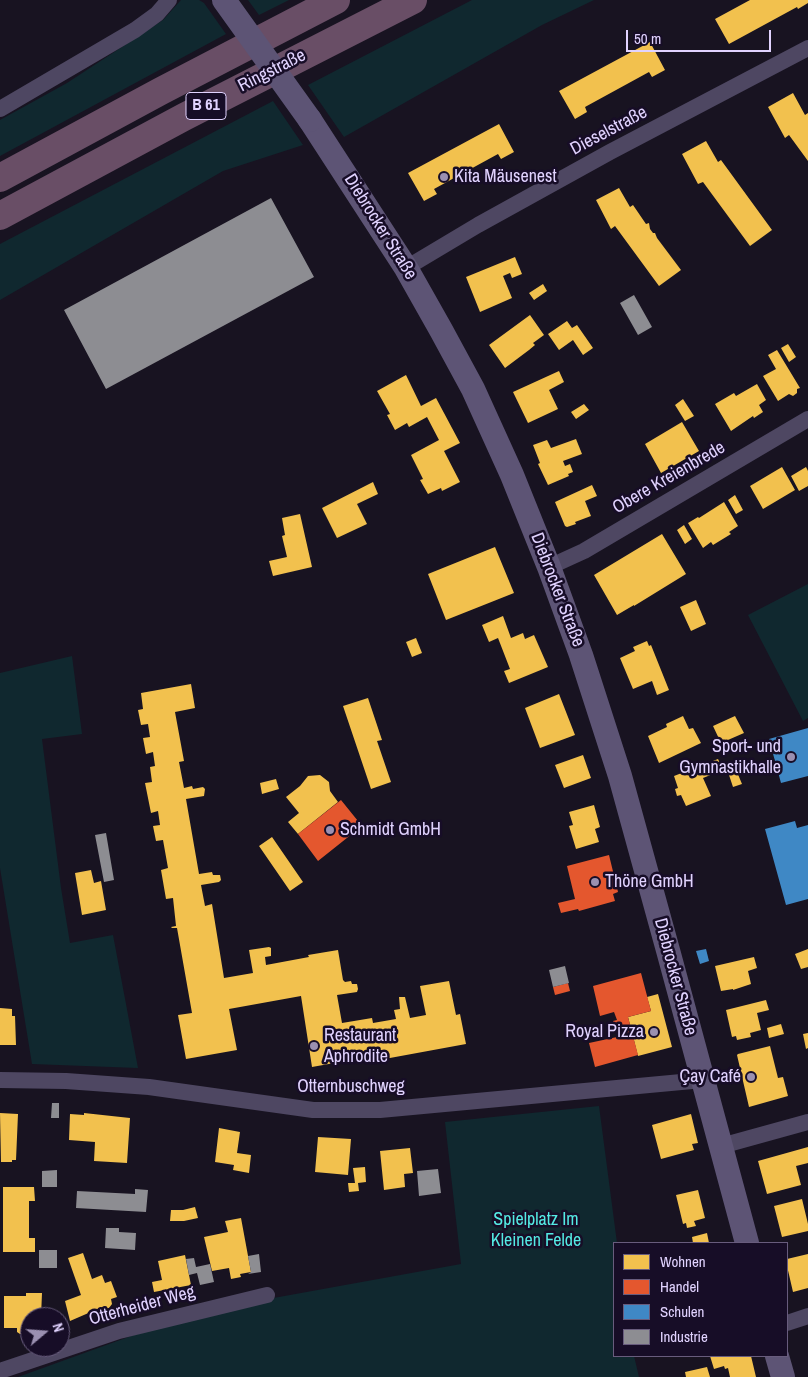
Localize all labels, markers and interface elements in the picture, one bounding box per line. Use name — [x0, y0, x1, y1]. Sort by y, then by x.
scale bar — [628, 20, 773, 52]
text: 50 m — [634, 28, 661, 49]
street label: Ringstraße — [235, 45, 309, 97]
road number: B 61 — [186, 92, 226, 120]
street label: Dieselstraße — [567, 102, 651, 160]
place label: Kita Mäusenest — [454, 166, 557, 188]
street label: Diebrocker Straße — [339, 170, 421, 284]
marker: Kita Mäusenest — [438, 171, 450, 183]
street label: Obere Kreienbrede — [609, 437, 729, 519]
street label: Diebrocker Straße — [525, 530, 589, 650]
place label: Sport- und Gymnastikhalle — [679, 736, 781, 779]
marker: Sport- und Gymnastikhalle — [785, 751, 797, 763]
place label: Schmidt GmbH — [340, 819, 441, 841]
marker: Schmidt GmbH — [324, 824, 336, 836]
place label: Thöne GmbH — [605, 871, 694, 893]
marker: Thöne GmbH — [589, 876, 601, 888]
street label: Diebrocker Straße — [649, 916, 701, 1038]
place label: Royal Pizza — [565, 1021, 644, 1043]
place label: Restaurant Aphrodite — [324, 1025, 396, 1068]
marker: Royal Pizza — [648, 1026, 660, 1038]
marker: Restaurant Aphrodite — [308, 1040, 320, 1052]
place label: Çay Café — [679, 1066, 741, 1088]
marker: Çay Café — [745, 1071, 757, 1083]
street label: Otternbuschweg — [297, 1076, 405, 1098]
park label: Spielplatz Im Kleinen Felde — [491, 1209, 581, 1252]
legend — [613, 1242, 788, 1357]
text: Wohnen — [660, 1251, 706, 1272]
text: Handel — [660, 1276, 699, 1297]
street label: Otterheider Weg — [87, 1281, 197, 1331]
text: Schulen — [660, 1301, 704, 1322]
north arrow — [20, 1307, 70, 1357]
text: N — [48, 1321, 68, 1334]
text: Industrie — [660, 1326, 708, 1347]

